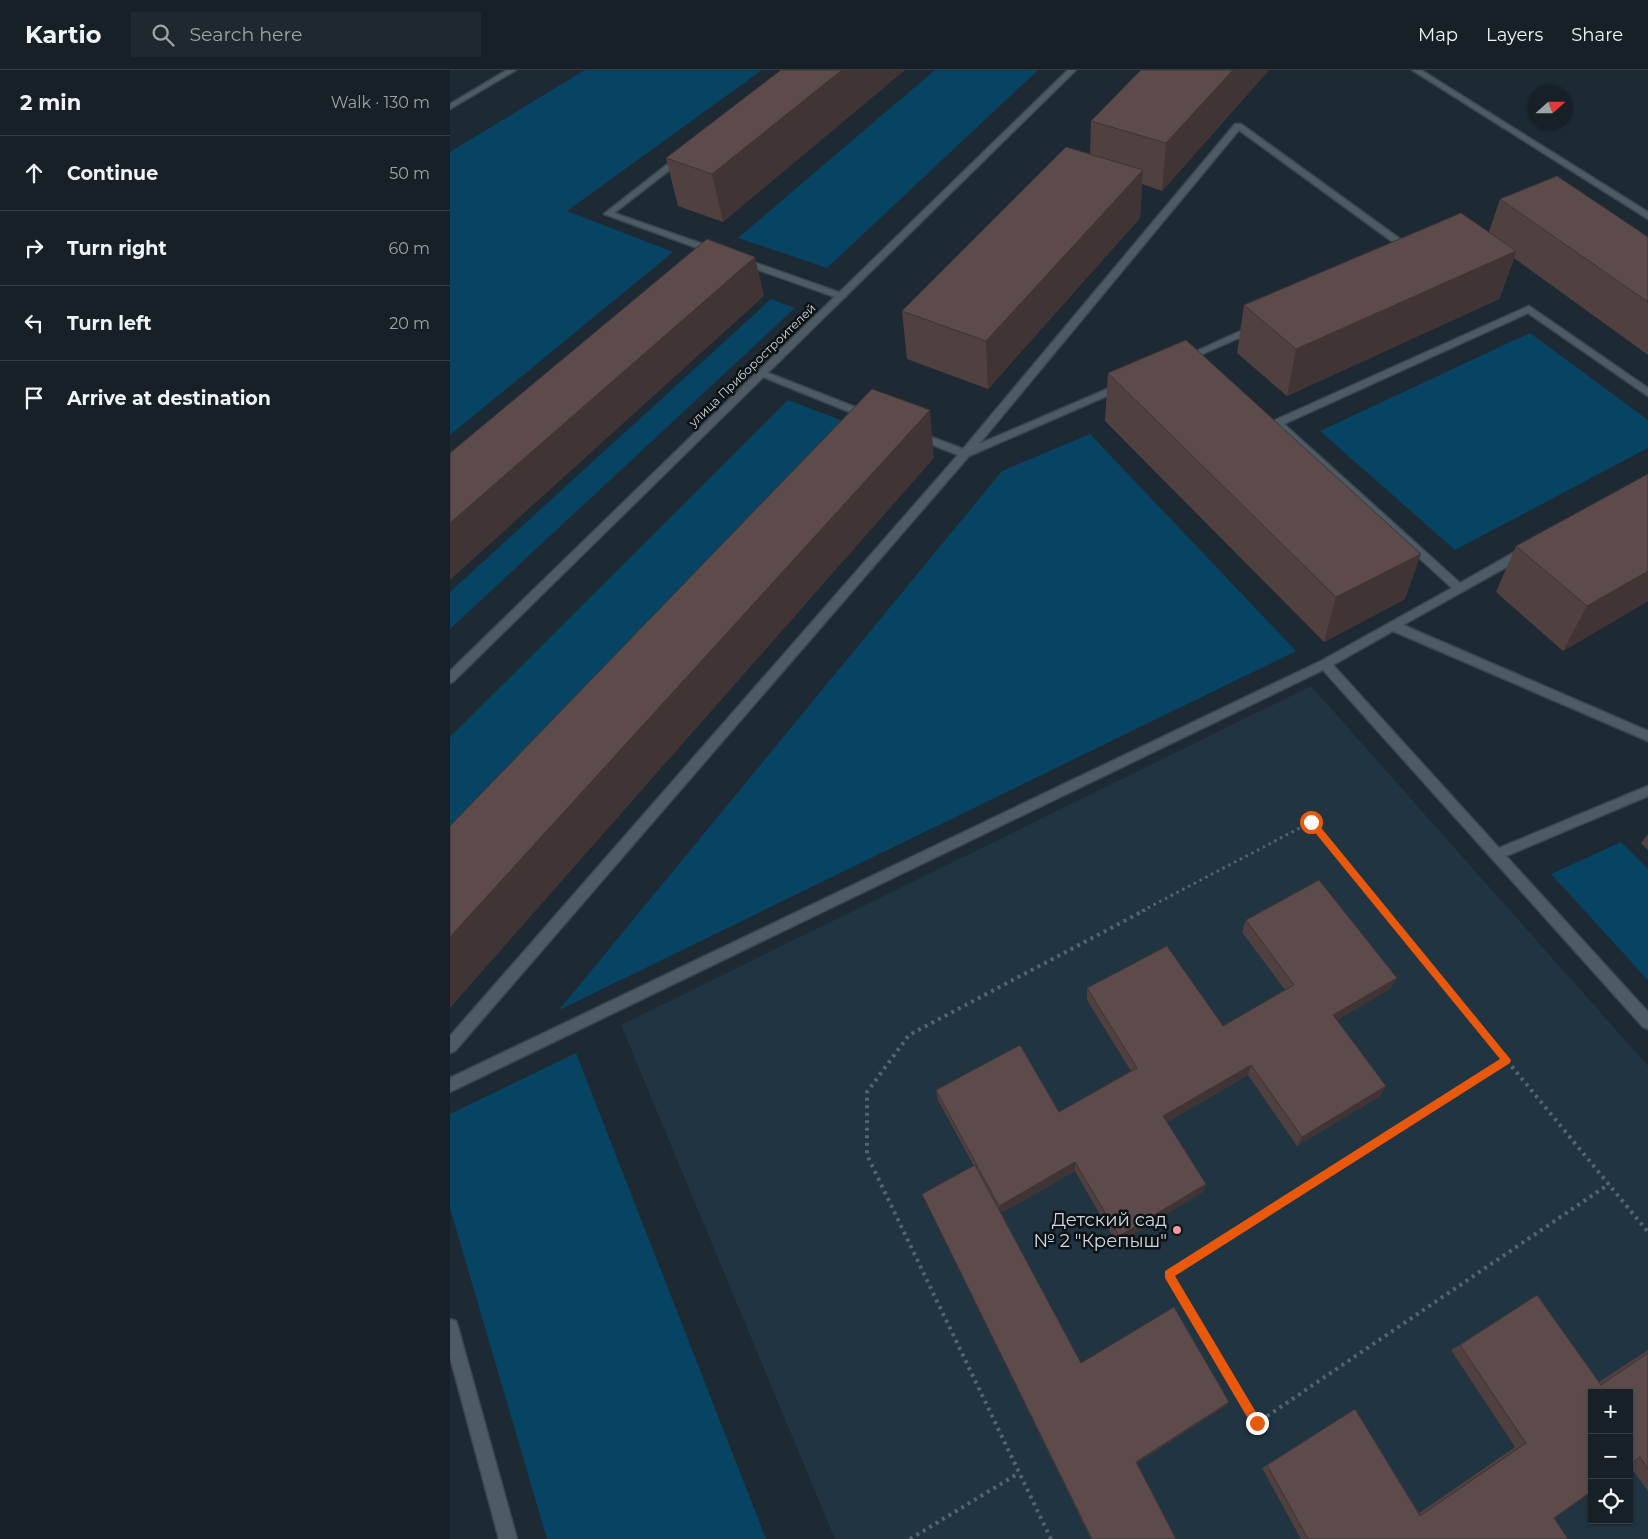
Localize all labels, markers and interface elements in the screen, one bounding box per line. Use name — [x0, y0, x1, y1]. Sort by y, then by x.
search box — [131, 12, 481, 57]
text: Kartio — [25, 20, 101, 49]
icon: search — [149, 21, 177, 49]
text: Search here — [189, 23, 302, 46]
text: Map — [1418, 24, 1458, 46]
text: Layers — [1486, 24, 1543, 46]
text: Share — [1571, 24, 1623, 46]
north arrow — [1528, 85, 1573, 130]
text: 2 min — [20, 90, 81, 115]
text: Walk · 130 m — [331, 93, 430, 112]
icon: ahead — [20, 159, 48, 187]
text: Continue — [67, 162, 158, 185]
text: 50 m — [389, 164, 430, 183]
icon: right — [20, 234, 48, 262]
text: Turn right — [67, 237, 167, 260]
text: 60 m — [388, 239, 430, 258]
street label: улица Приборостроителей — [685, 300, 819, 430]
icon: left — [20, 309, 48, 337]
text: Turn left — [67, 312, 152, 335]
text: 20 m — [389, 314, 430, 333]
icon: arrive — [20, 384, 48, 412]
text: Arrive at destination — [67, 387, 271, 410]
route start — [1300, 811, 1323, 834]
place label: Детский сад № 2 "Крепыш" — [1033, 1209, 1167, 1252]
marker: Детский сад № 2 "Крепыш" — [1171, 1224, 1183, 1236]
map controls — [1588, 1389, 1633, 1524]
button: + — [1588, 1389, 1633, 1434]
route end — [1246, 1412, 1269, 1435]
button: − — [1588, 1434, 1633, 1479]
button: locate — [1588, 1479, 1633, 1524]

